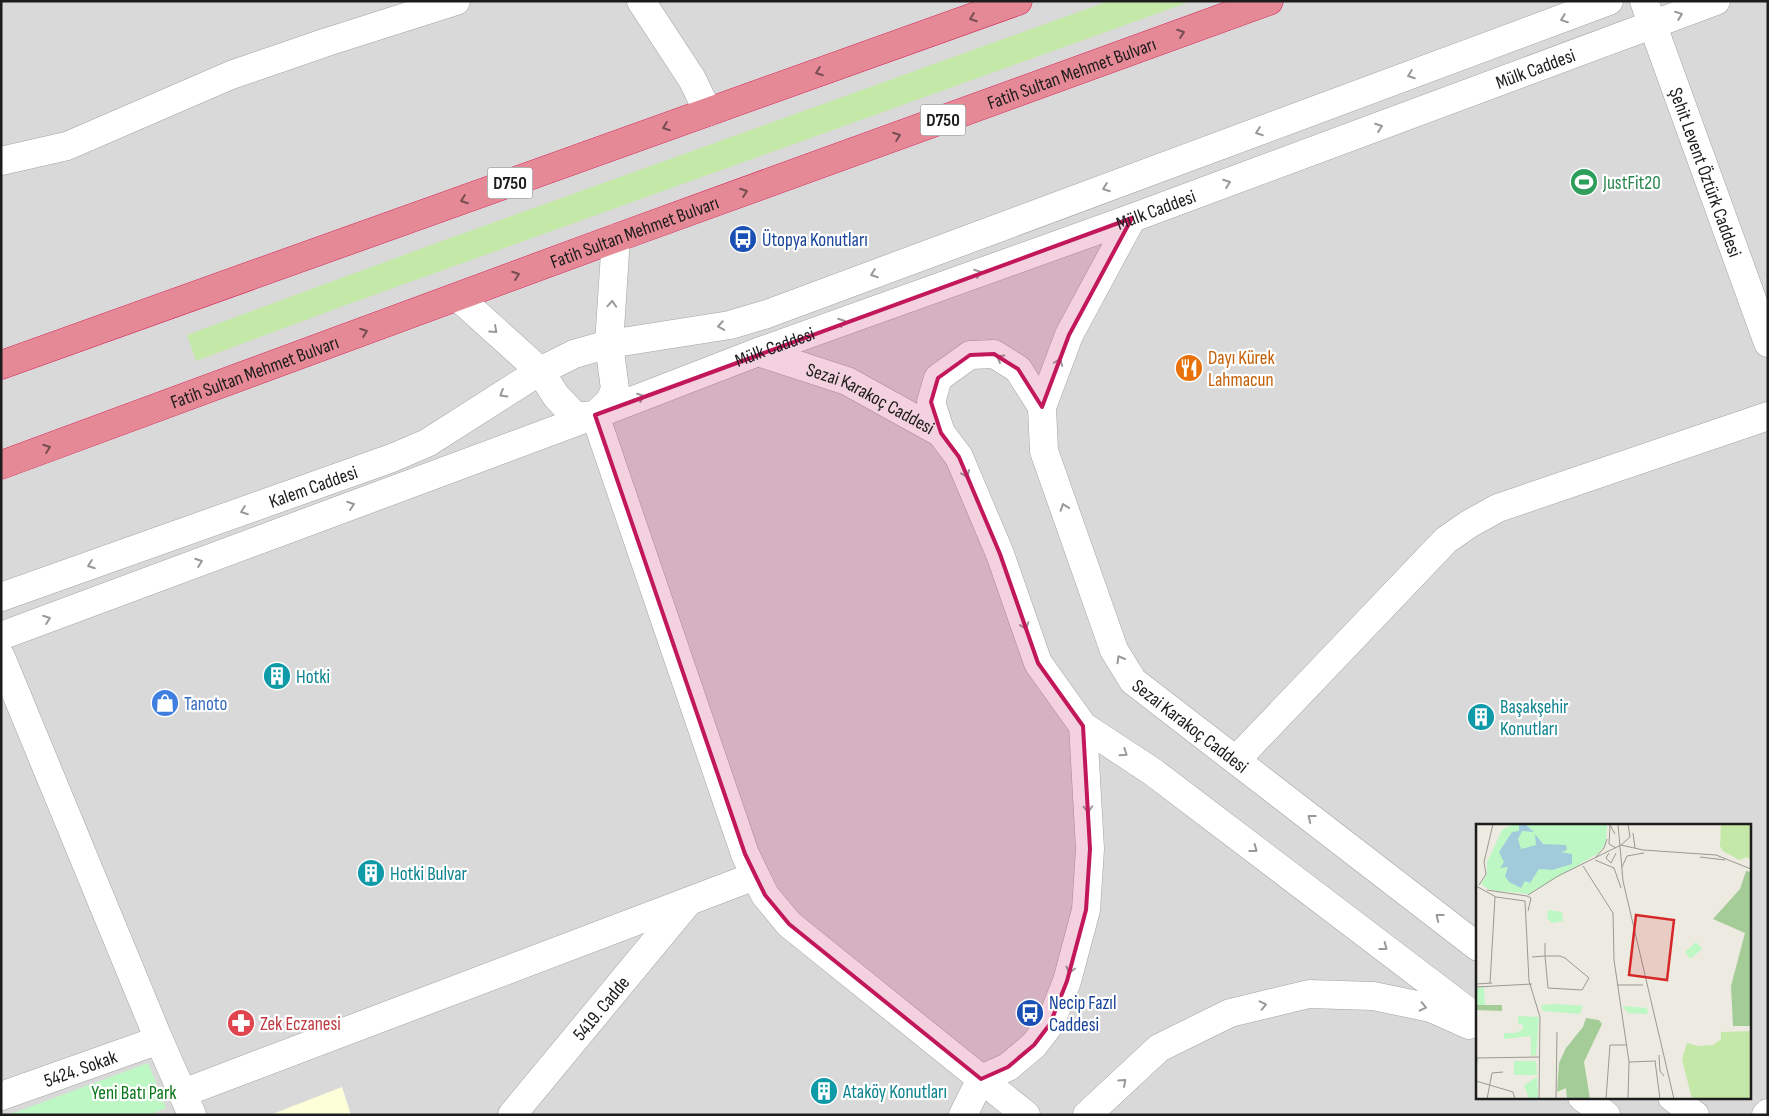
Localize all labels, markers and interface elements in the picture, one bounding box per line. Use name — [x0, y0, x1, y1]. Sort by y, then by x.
one-way arrow — [1674, 11, 1683, 21]
one-way arrow — [969, 12, 977, 22]
one-way arrow — [1560, 13, 1568, 23]
one-way arrow — [1176, 29, 1185, 39]
street label: Fatih Sultan Mehmet Bulvarı — [984, 33, 1159, 115]
street label: Mülk Caddesi — [1493, 44, 1579, 95]
one-way arrow — [816, 66, 824, 76]
one-way arrow — [1407, 69, 1416, 79]
street label: Şehit Levent Öztürk Caddesi — [1663, 85, 1746, 260]
road number: D750 — [920, 104, 966, 136]
one-way arrow — [663, 121, 671, 131]
one-way arrow — [1374, 122, 1383, 133]
one-way arrow — [1255, 126, 1264, 136]
one-way arrow — [892, 132, 901, 142]
sports icon: JustFit20 — [1569, 167, 1599, 197]
road number: D750 — [488, 168, 532, 198]
place label: JustFit20 — [1602, 172, 1661, 195]
one-way arrow — [1222, 179, 1231, 189]
one-way arrow — [1103, 182, 1111, 192]
street label: Mülk Caddesi — [1113, 185, 1199, 236]
one-way arrow — [739, 188, 748, 198]
street label: Fatih Sultan Mehmet Bulvarı — [547, 192, 722, 274]
one-way arrow — [460, 194, 469, 204]
bus stop icon: Ütopya Konutları — [728, 224, 758, 254]
place label: Ütopya Konutları — [762, 229, 868, 252]
one-way arrow — [870, 268, 879, 278]
one-way arrow — [973, 269, 982, 279]
one-way arrow — [511, 271, 520, 281]
one-way arrow — [606, 300, 617, 308]
one-way arrow — [837, 318, 846, 328]
one-way arrow — [716, 321, 725, 331]
street label: Mülk Caddesi — [732, 323, 818, 373]
one-way arrow — [488, 324, 497, 333]
one-way arrow — [359, 328, 367, 338]
street label: Fatih Sultan Mehmet Bulvarı — [168, 331, 342, 414]
place label: Dayı Kürek Lahmacun — [1208, 347, 1275, 392]
restaurant icon: Dayı Kürek Lahmacun — [1174, 353, 1204, 383]
one-way arrow — [997, 354, 1006, 364]
one-way arrow — [1053, 358, 1063, 367]
street label: Sezai Karakoç Caddesi — [803, 359, 938, 440]
one-way arrow — [499, 388, 508, 398]
one-way arrow — [636, 393, 645, 404]
one-way arrow — [42, 444, 51, 454]
street label: Kalem Caddesi — [266, 461, 361, 514]
one-way arrow — [960, 469, 971, 478]
one-way arrow — [347, 501, 355, 511]
one-way arrow — [1060, 503, 1070, 511]
one-way arrow — [240, 505, 249, 515]
one-way arrow — [194, 558, 203, 568]
one-way arrow — [87, 559, 96, 569]
one-way arrow — [42, 615, 51, 625]
one-way arrow — [1019, 621, 1029, 629]
one-way arrow — [1116, 655, 1126, 664]
building icon: Hotki — [262, 661, 292, 691]
place label: Hotki — [296, 666, 330, 689]
street label: Sezai Karakoç Caddesi — [1127, 675, 1252, 779]
shop icon: Tanoto — [150, 688, 180, 718]
place label: Tanoto — [184, 693, 227, 716]
place label: Başakşehir Konutları — [1500, 696, 1569, 741]
building icon: Başakşehir Konutları — [1466, 702, 1496, 732]
one-way arrow — [1118, 747, 1127, 756]
one-way arrow — [1082, 806, 1093, 814]
one-way arrow — [1307, 814, 1316, 823]
inset map — [1476, 824, 1752, 1098]
one-way arrow — [1248, 844, 1257, 852]
building icon: Hotki Bulvar — [356, 858, 386, 888]
place label: Hotki Bulvar — [390, 863, 467, 886]
one-way arrow — [1435, 914, 1445, 923]
one-way arrow — [1378, 942, 1387, 950]
one-way arrow — [1065, 965, 1076, 974]
street label: 5419. Cadde — [568, 972, 635, 1046]
place label: Necip Fazıl Caddesi — [1049, 992, 1116, 1037]
bus stop icon: Necip Fazıl Caddesi — [1015, 998, 1045, 1028]
one-way arrow — [1258, 1000, 1267, 1011]
one-way arrow — [1418, 1001, 1427, 1012]
pharmacy icon: Zek Eczanesi — [226, 1008, 256, 1038]
place label: Zek Eczanesi — [260, 1013, 341, 1036]
street label: 5424. Sokak — [41, 1046, 121, 1093]
building icon: Ataköy Konutları — [809, 1076, 839, 1106]
one-way arrow — [1117, 1079, 1126, 1088]
place label: Ataköy Konutları — [842, 1081, 947, 1104]
park label: Yeni Batı Park — [91, 1082, 177, 1105]

